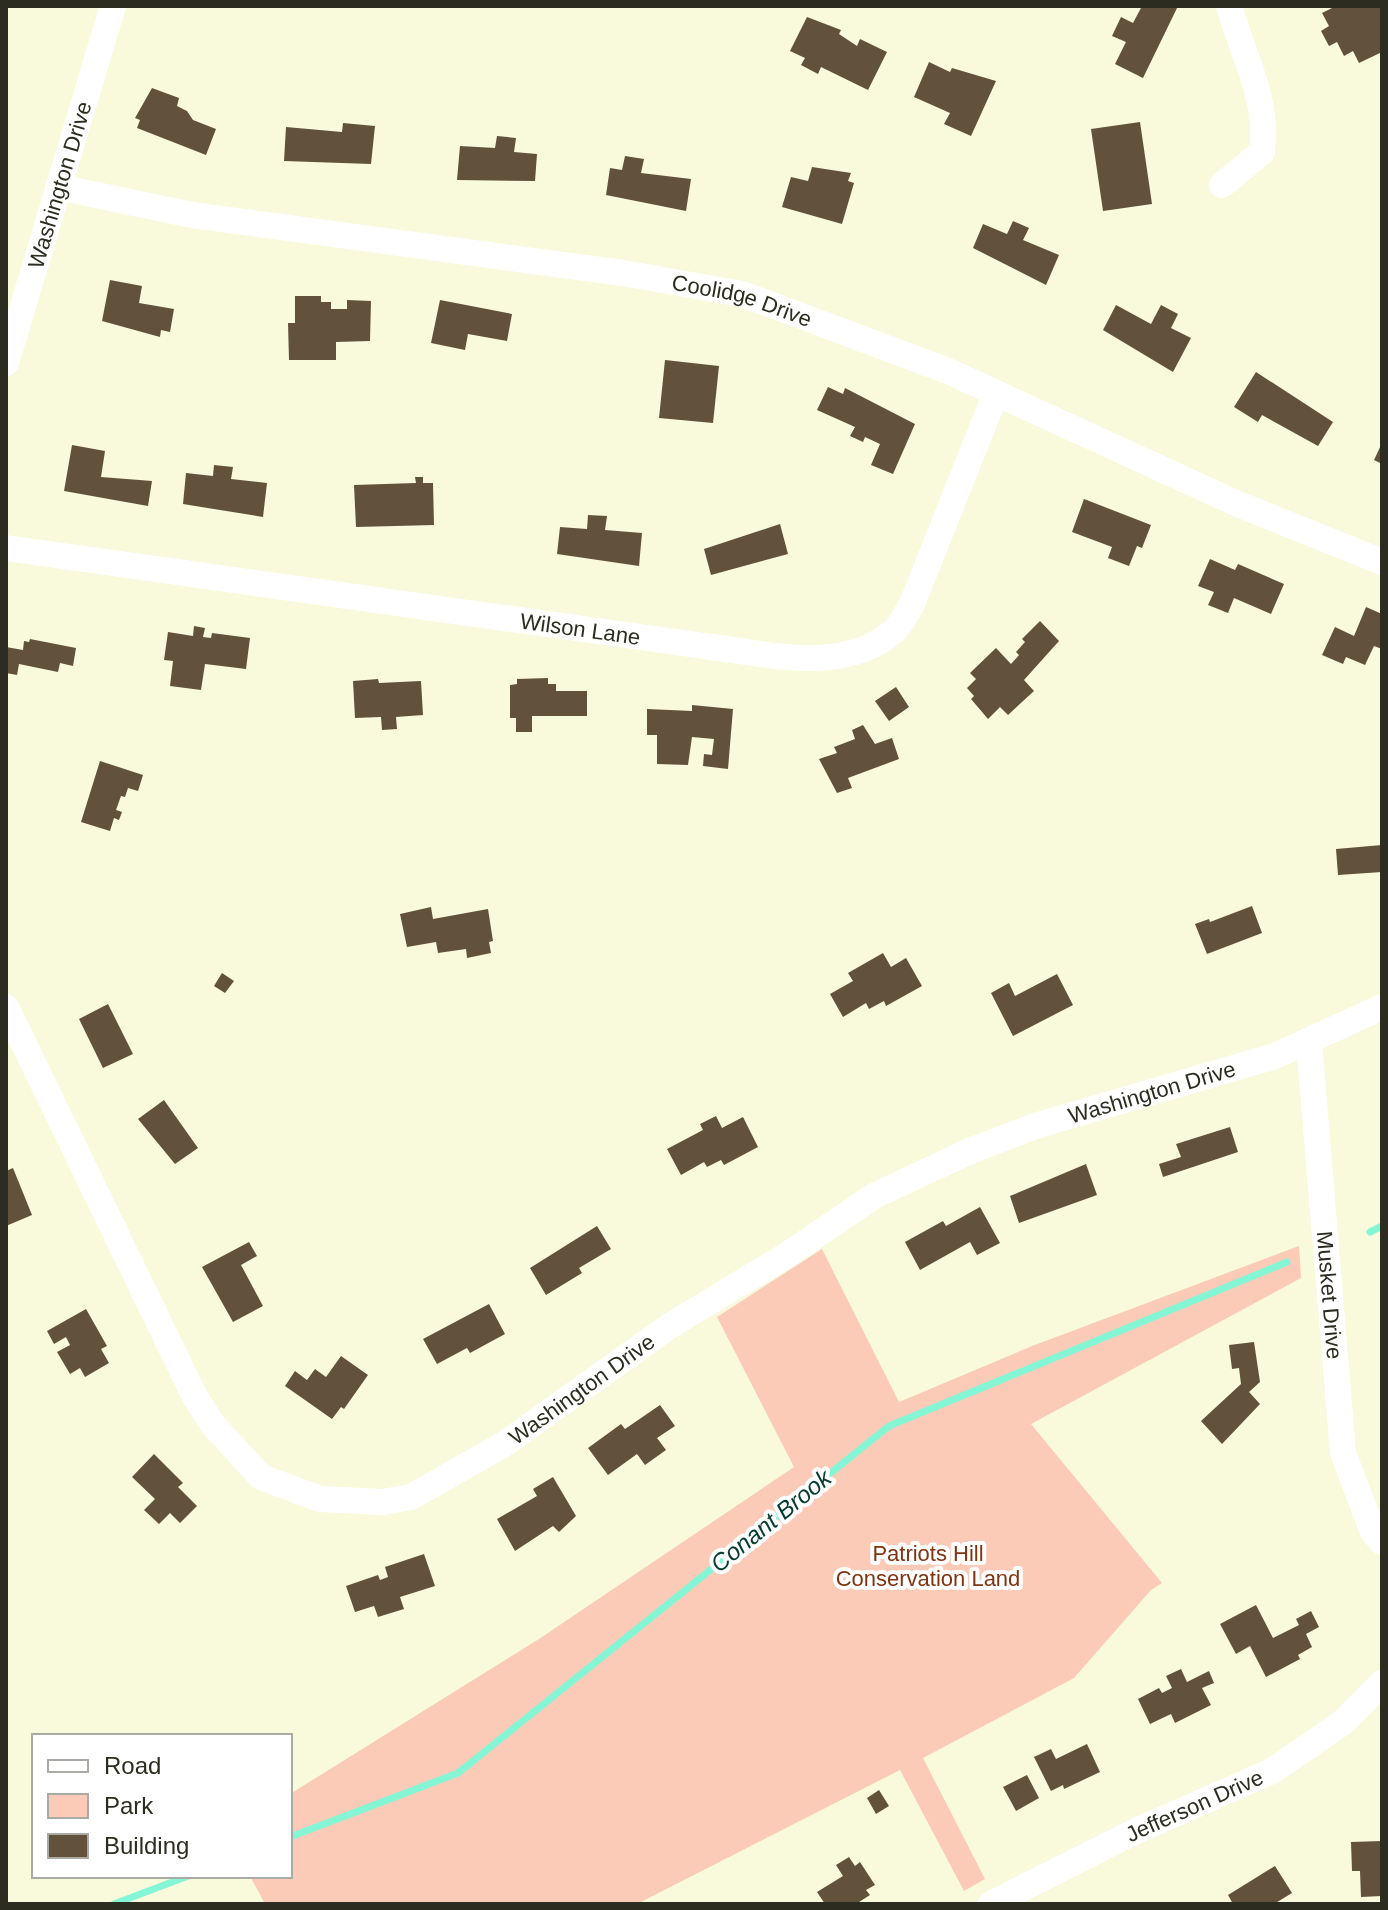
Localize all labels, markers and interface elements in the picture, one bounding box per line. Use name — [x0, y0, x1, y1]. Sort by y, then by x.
street label: Washington Drive — [23, 99, 97, 271]
street label: Coolidge Drive — [670, 270, 815, 332]
street label: Wilson Lane — [519, 608, 642, 650]
street label: Washington Drive — [1065, 1056, 1238, 1129]
street label: Musket Drive — [1312, 1230, 1347, 1360]
street label: Washington Drive — [504, 1329, 659, 1450]
water label: Conant Brook — [705, 1463, 838, 1577]
park label: Patriots Hill Conservation Land — [836, 1541, 1020, 1591]
legend — [32, 1734, 292, 1878]
text: Road — [104, 1752, 161, 1779]
street label: Jefferson Drive — [1122, 1765, 1267, 1847]
text: Park — [104, 1792, 154, 1819]
text: Building — [104, 1832, 189, 1859]

